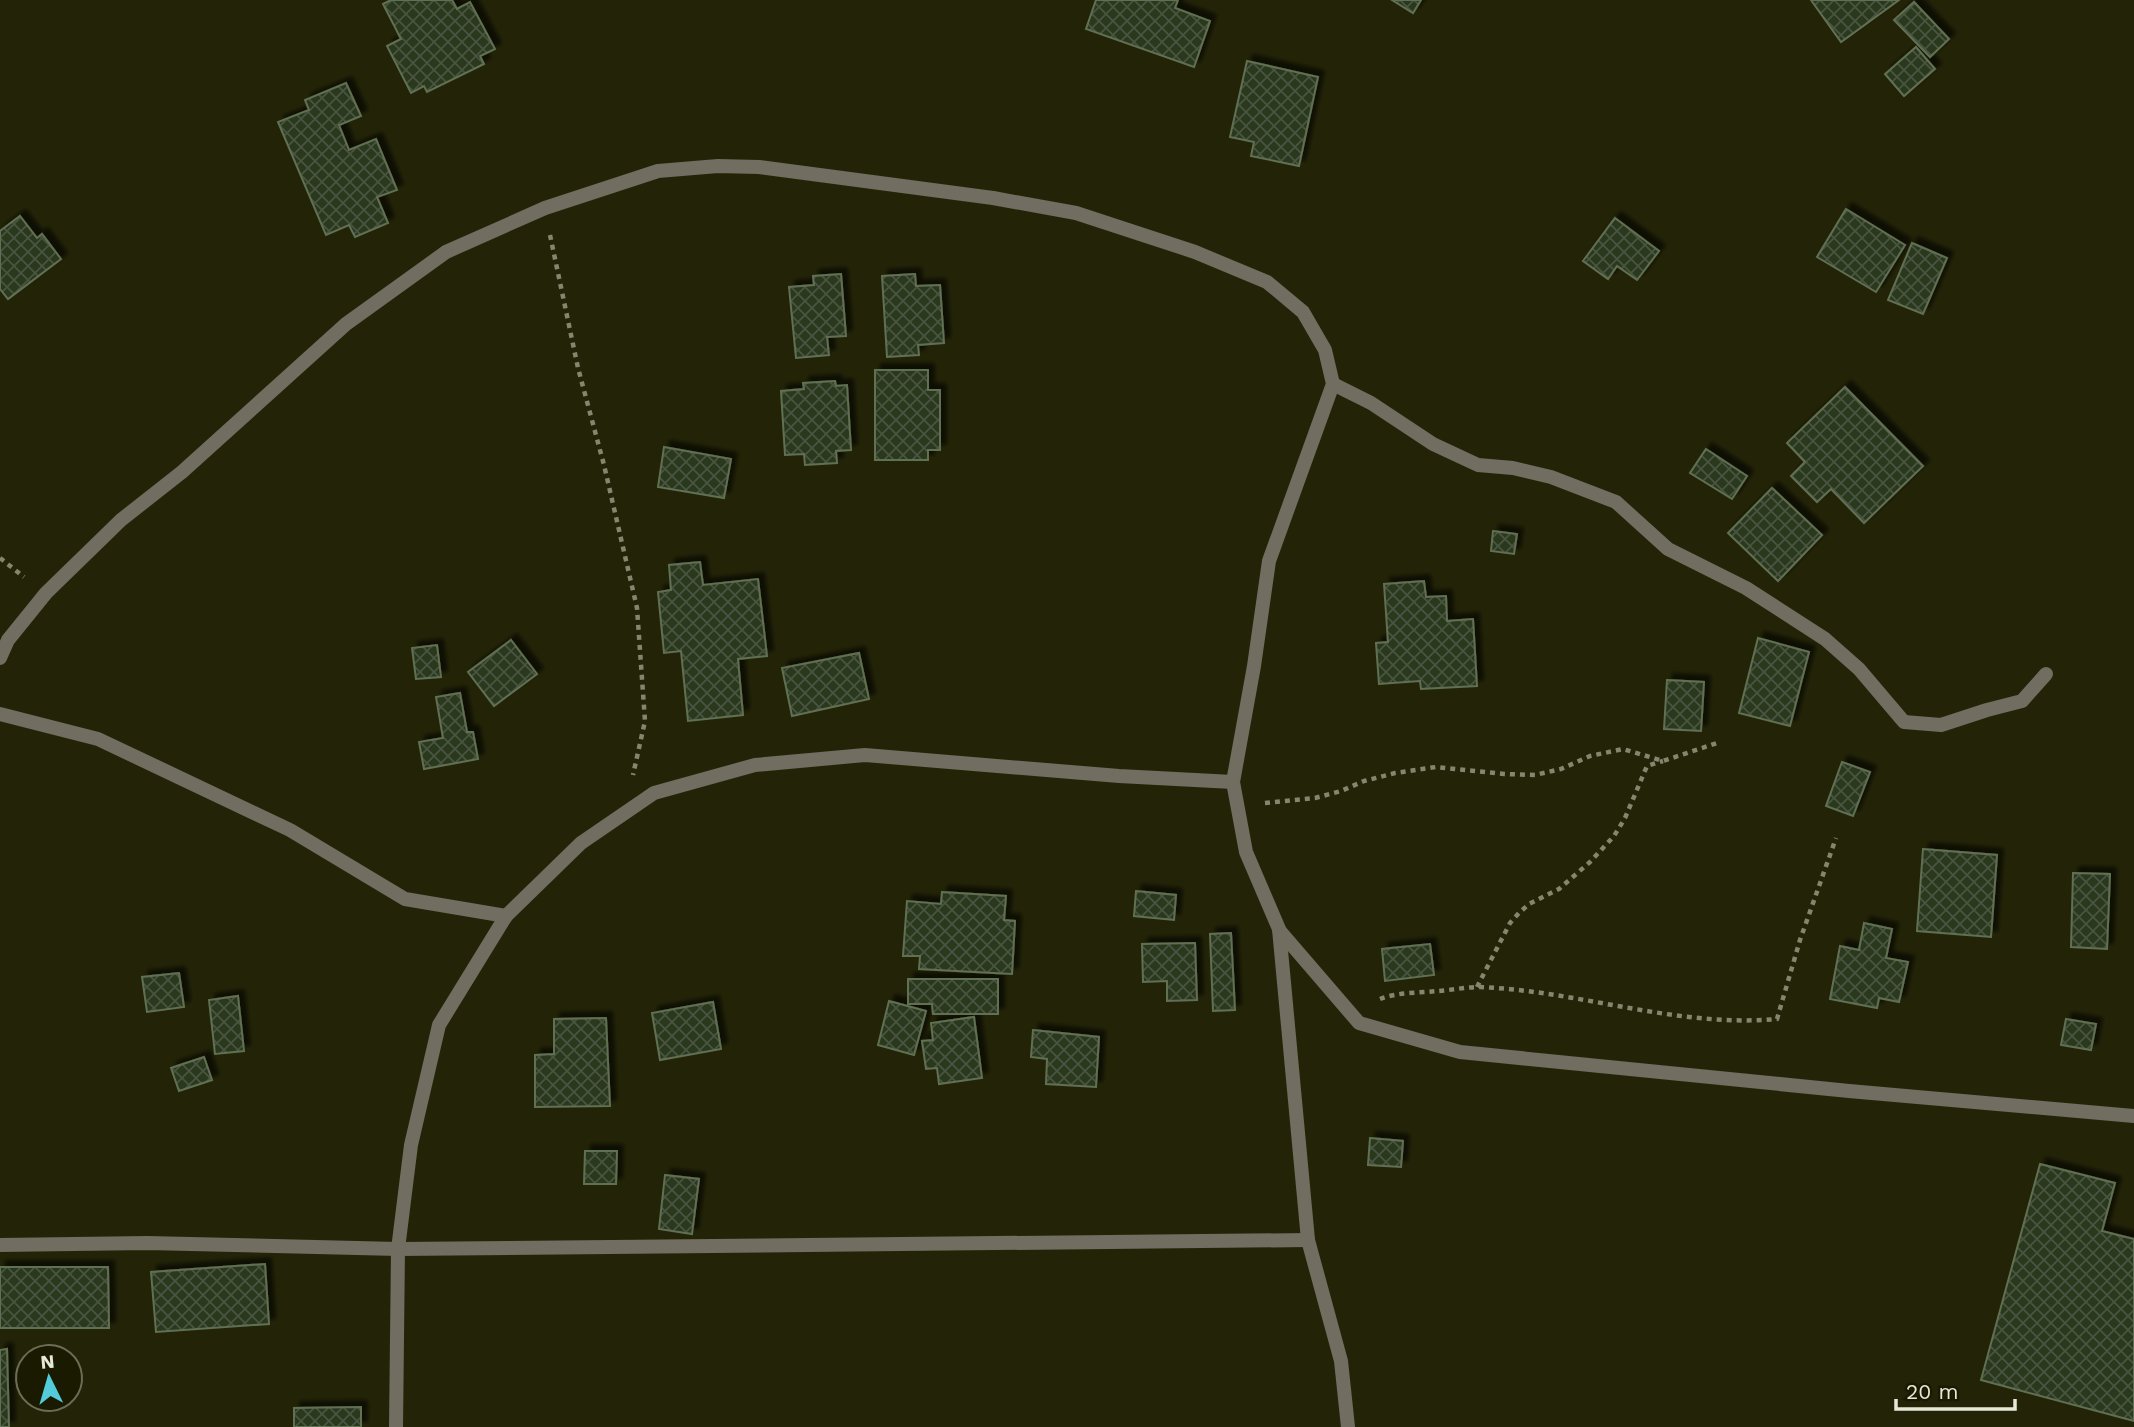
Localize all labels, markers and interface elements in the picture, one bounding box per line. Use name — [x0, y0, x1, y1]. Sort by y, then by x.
north arrow — [14, 1343, 84, 1413]
text: N — [40, 1349, 56, 1374]
scale bar — [1896, 1368, 2015, 1412]
text: 20 m — [1906, 1379, 1958, 1404]

